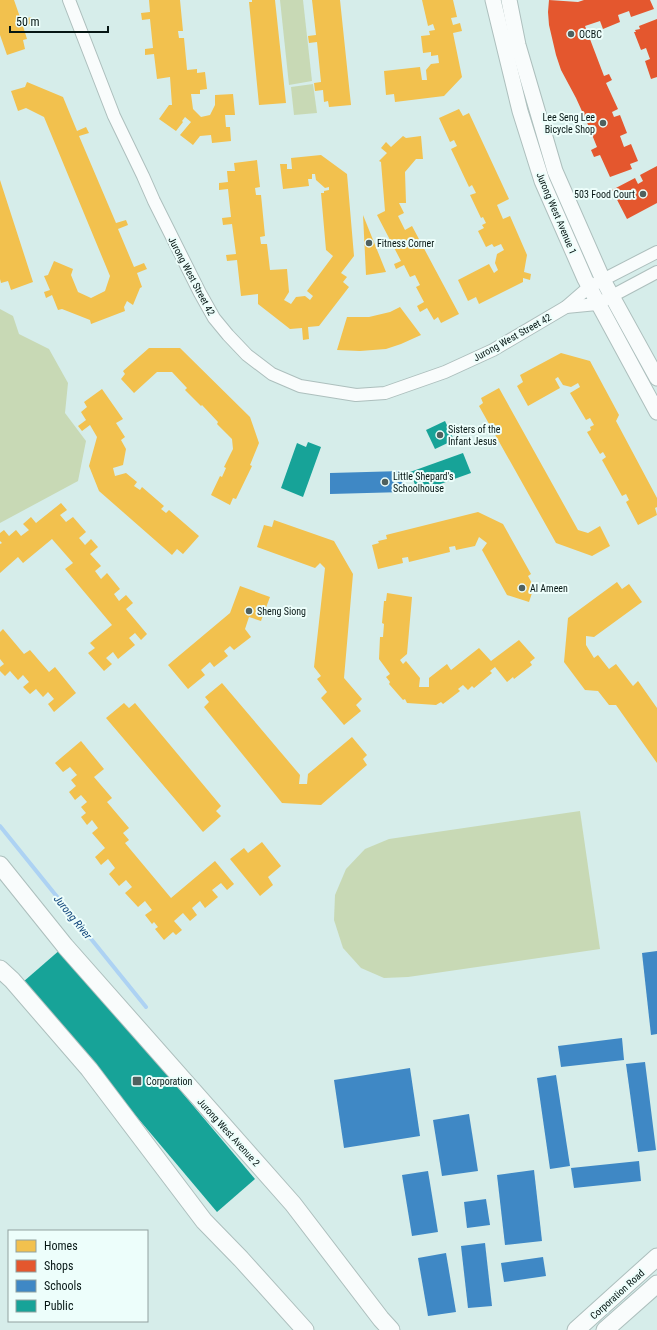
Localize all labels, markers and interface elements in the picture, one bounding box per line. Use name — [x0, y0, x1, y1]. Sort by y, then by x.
scale bar — [10, 8, 108, 34]
text: 50 m — [16, 15, 40, 29]
marker: OCBC — [566, 29, 576, 39]
place label: OCBC — [579, 29, 602, 40]
place label: Lee Seng Lee Bicycle Shop — [543, 112, 595, 135]
marker: Lee Seng Lee Bicycle Shop — [598, 118, 608, 128]
street label: Jurong West Avenue 1 — [534, 171, 579, 256]
place label: 503 Food Court — [574, 189, 635, 200]
marker: 503 Food Court — [638, 189, 648, 199]
street label: Jurong West Street 42 — [166, 235, 217, 317]
marker: Fitness Corner — [364, 238, 374, 248]
place label: Fitness Corner — [377, 238, 434, 249]
street label: Jurong West Street 42 — [471, 311, 553, 363]
place label: Sisters of the Infant Jesus — [448, 424, 501, 447]
marker: Sisters of the Infant Jesus — [435, 430, 445, 440]
place label: Little Shepard's Schoolhouse — [393, 471, 454, 494]
marker: Little Shepard's Schoolhouse — [380, 477, 390, 487]
marker: Al Ameen — [517, 583, 527, 593]
place label: Al Ameen — [530, 583, 568, 594]
marker: Sheng Siong — [244, 606, 254, 616]
place label: Sheng Siong — [257, 606, 306, 617]
water label: Jurong River — [51, 893, 95, 942]
marker: Corporation — [131, 1075, 143, 1087]
place label: Corporation — [146, 1076, 193, 1087]
street label: Jurong West Avenue 2 — [195, 1096, 262, 1169]
legend — [8, 1230, 148, 1322]
text: Homes — [44, 1239, 78, 1253]
text: Shops — [44, 1259, 73, 1273]
street label: Corporation Road — [588, 1267, 647, 1321]
text: Schools — [44, 1279, 82, 1293]
text: Public — [44, 1299, 74, 1313]

